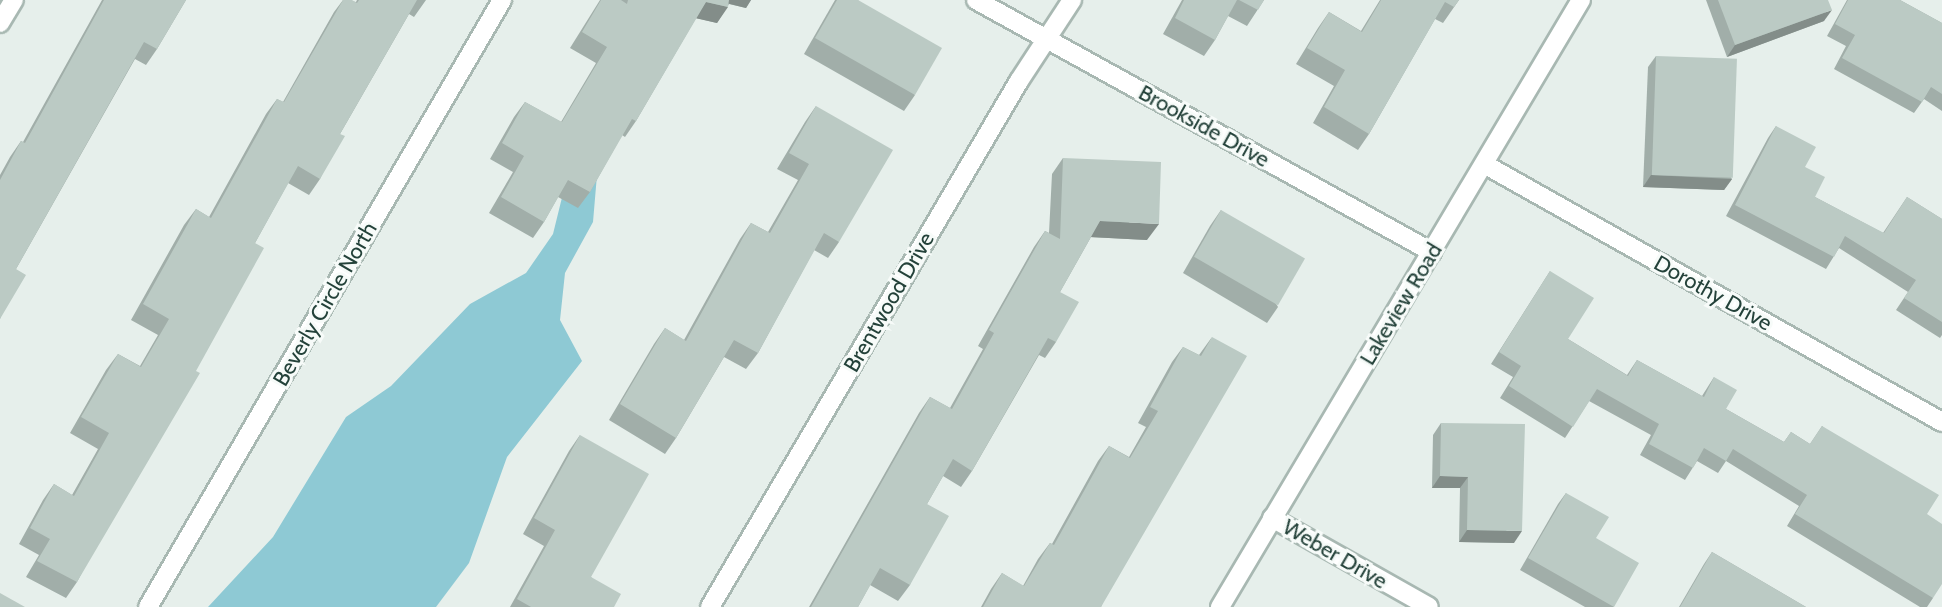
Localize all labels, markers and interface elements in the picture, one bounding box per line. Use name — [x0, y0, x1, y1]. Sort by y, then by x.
street label: Brookside Drive — [1134, 79, 1274, 173]
street label: Beverly Circle North — [267, 217, 383, 391]
street label: Brentwood Drive — [838, 227, 940, 377]
street label: Lakeview Road — [1354, 238, 1448, 370]
street label: Dorothy Drive — [1649, 250, 1777, 336]
street label: Weber Drive — [1278, 514, 1392, 594]

